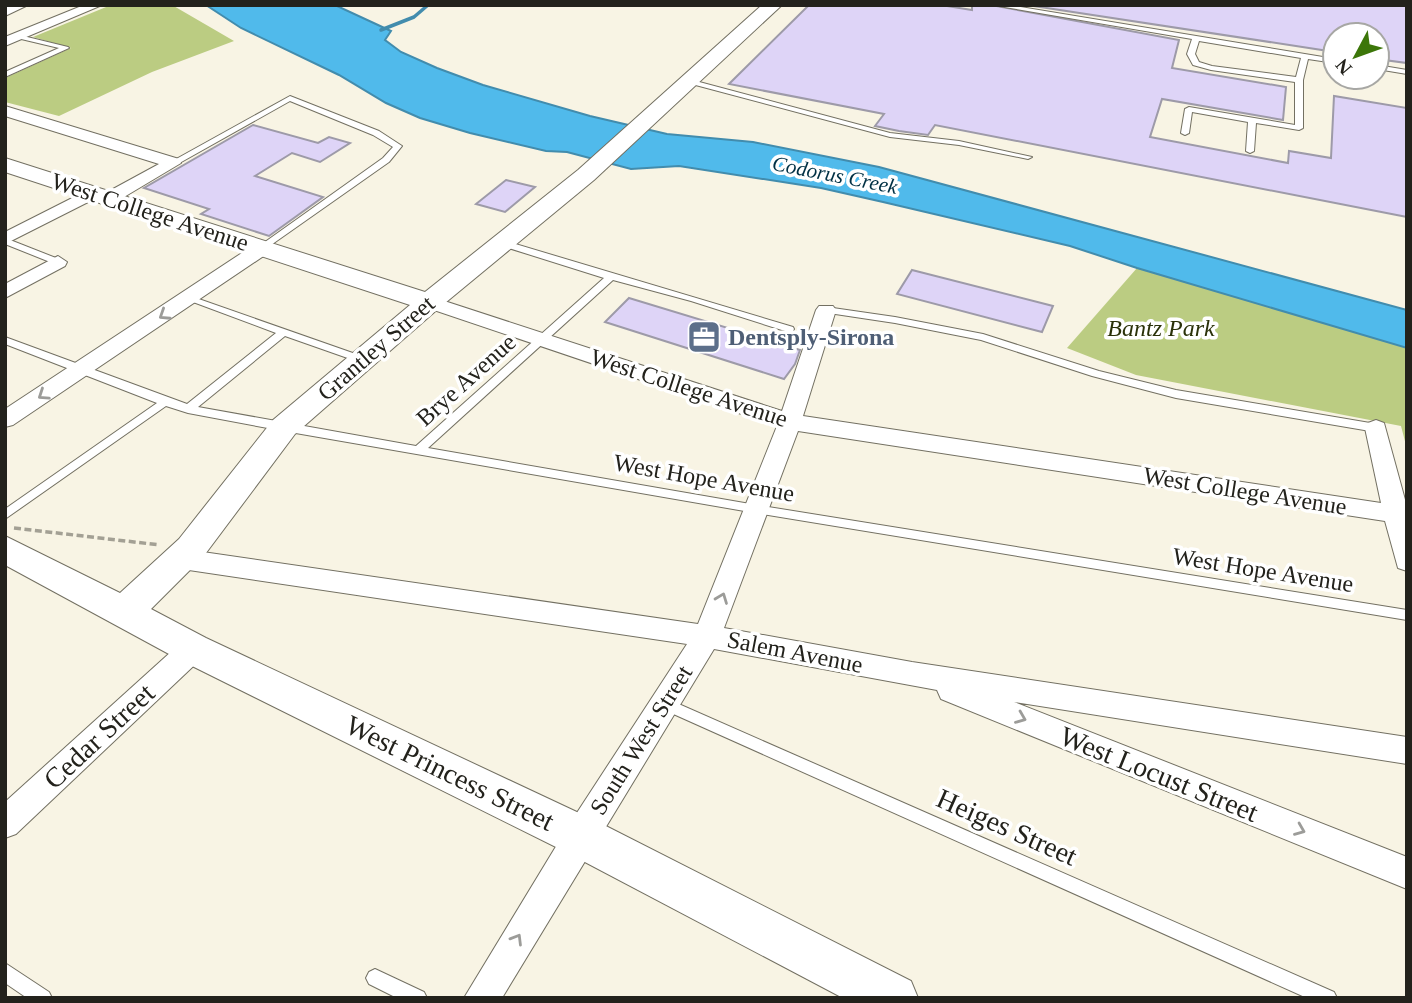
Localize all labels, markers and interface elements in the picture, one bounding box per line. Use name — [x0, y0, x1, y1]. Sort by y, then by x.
north arrow — [1321, 21, 1391, 91]
text: N — [1331, 55, 1356, 79]
water label: Codorus Creek — [770, 151, 900, 199]
street label: West College Avenue — [48, 168, 252, 256]
street label: Grantley Street — [312, 290, 440, 406]
one-way arrow — [159, 307, 172, 320]
park label: Bantz Park — [1107, 315, 1215, 341]
office icon: Dentsply-Sirona — [685, 318, 723, 356]
place label: Dentsply-Sirona — [728, 324, 894, 350]
street label: Brye Avenue — [411, 329, 521, 431]
street label: West College Avenue — [587, 344, 791, 432]
one-way arrow — [38, 387, 51, 400]
street label: West Hope Avenue — [612, 449, 796, 507]
street label: West College Avenue — [1141, 462, 1349, 520]
street label: West Hope Avenue — [1171, 543, 1355, 597]
one-way arrow — [713, 592, 727, 604]
street label: Salem Avenue — [725, 626, 865, 678]
street label: South West Street — [585, 660, 697, 819]
street label: Cedar Street — [38, 677, 161, 795]
street label: West Princess Street — [341, 709, 559, 837]
one-way arrow — [1014, 710, 1026, 724]
street label: West Locust Street — [1055, 720, 1263, 828]
street label: Heiges Street — [932, 782, 1082, 872]
one-way arrow — [1293, 822, 1305, 836]
one-way arrow — [509, 934, 522, 947]

